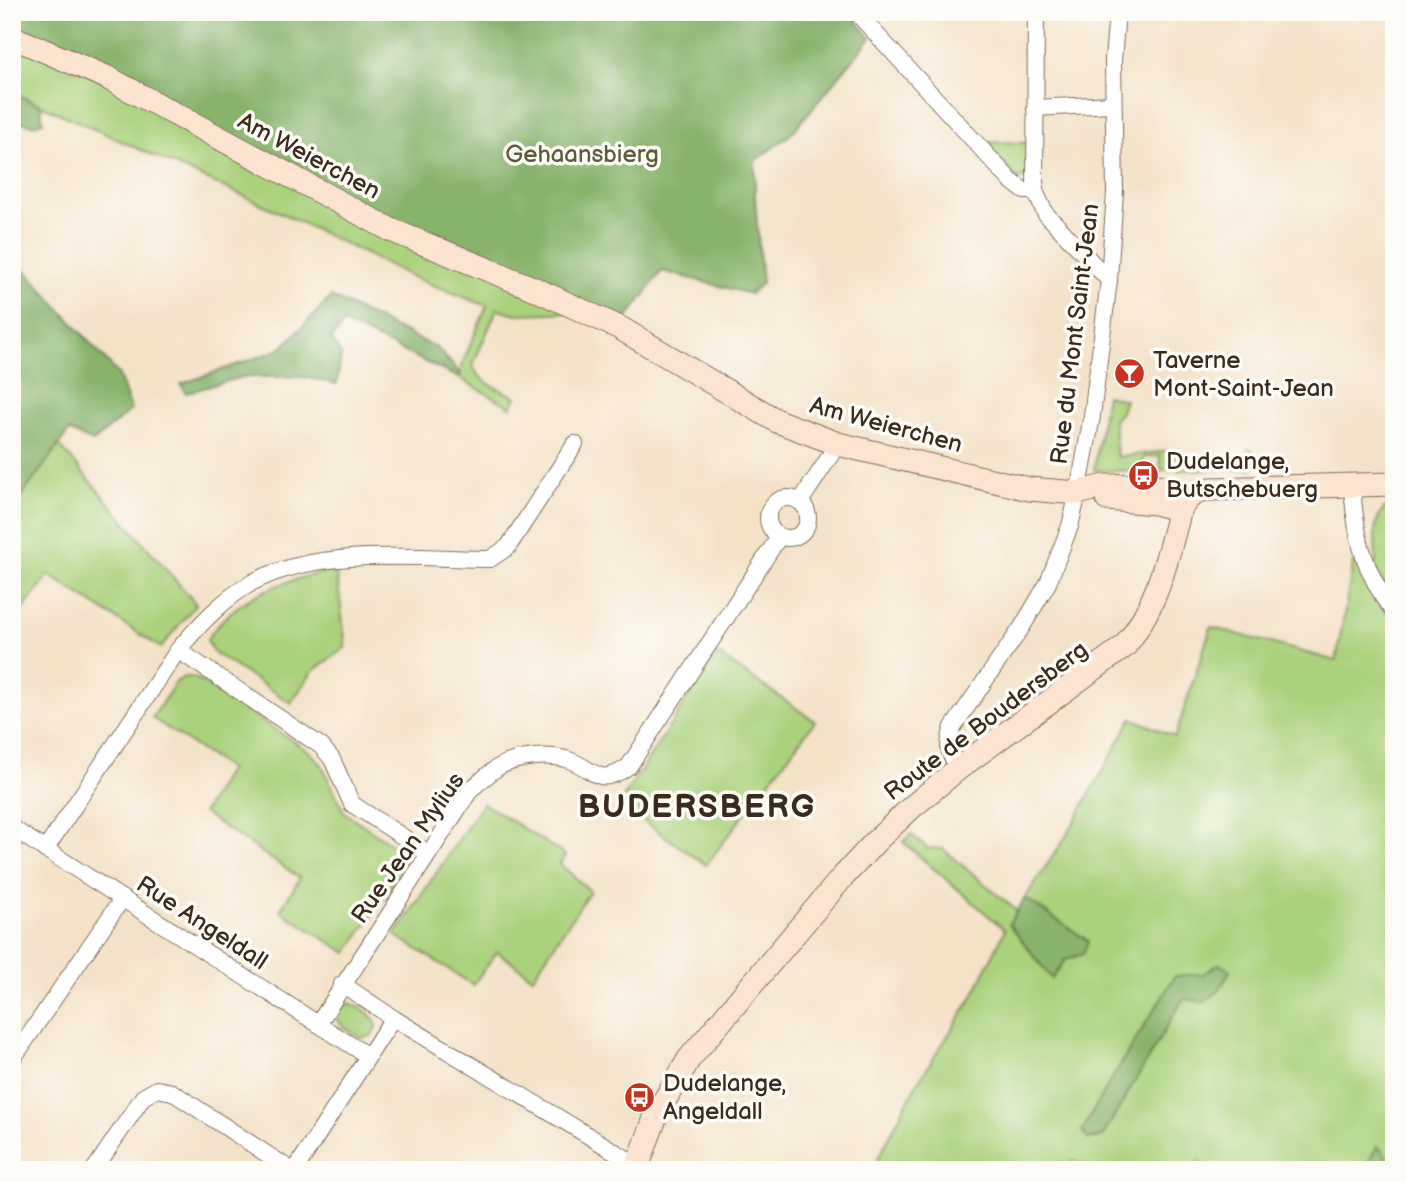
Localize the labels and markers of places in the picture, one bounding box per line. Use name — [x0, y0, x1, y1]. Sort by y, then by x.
place label: Taverne Mont-Saint-Jean — [1153, 346, 1334, 403]
bar icon: Taverne Mont-Saint-Jean — [1113, 357, 1147, 391]
place label: Dudelange, Butschebuerg — [1166, 447, 1318, 504]
bus stop icon: Dudelange, Butschebuerg — [1126, 458, 1160, 492]
place label: Dudelange, Angeldall — [663, 1069, 786, 1126]
bus stop icon: Dudelange, Angeldall — [623, 1080, 657, 1114]

